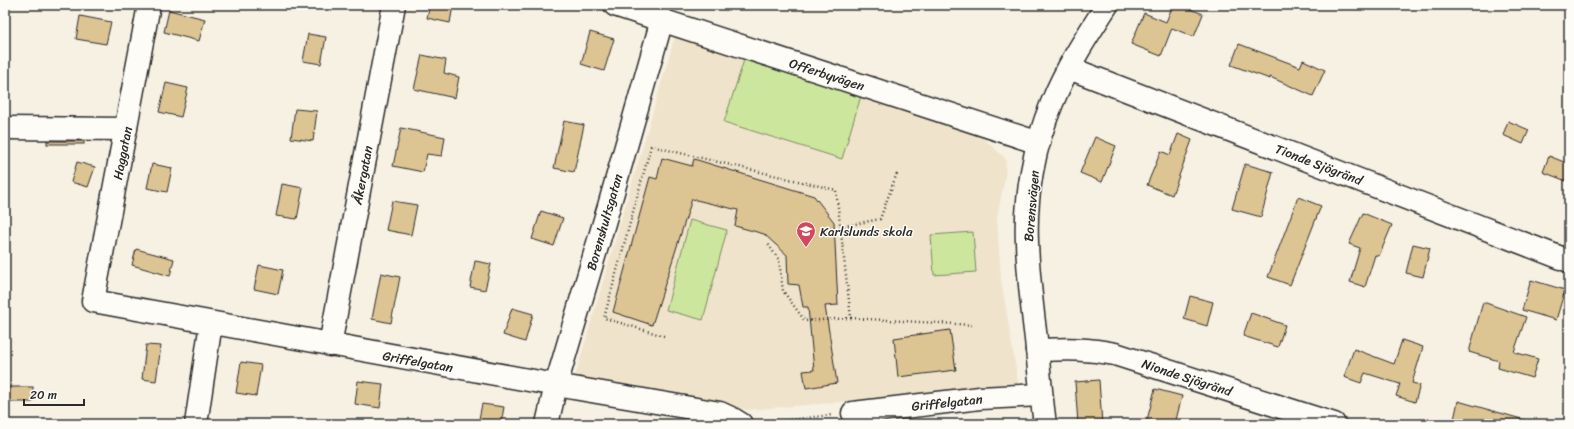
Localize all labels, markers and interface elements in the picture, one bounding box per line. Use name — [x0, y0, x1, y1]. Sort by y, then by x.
street label: Offerbyvägen — [786, 51, 868, 98]
street label: Haggatan — [106, 124, 139, 182]
street label: Tionde Sjögränd — [1272, 137, 1367, 192]
street label: Åkergatan — [345, 144, 379, 208]
street label: Borensvägen — [1017, 169, 1046, 243]
street label: Borenshultsgatan — [580, 171, 629, 273]
school or university icon: Karlslunds skola — [795, 220, 817, 248]
place label: Karlslunds skola — [820, 220, 913, 243]
street label: Griffelgatan — [381, 344, 455, 379]
street label: Nionde Sjögränd — [1139, 352, 1236, 403]
scale bar — [24, 381, 84, 407]
text: 20 m — [30, 384, 57, 406]
street label: Griffelgatan — [910, 387, 984, 418]

